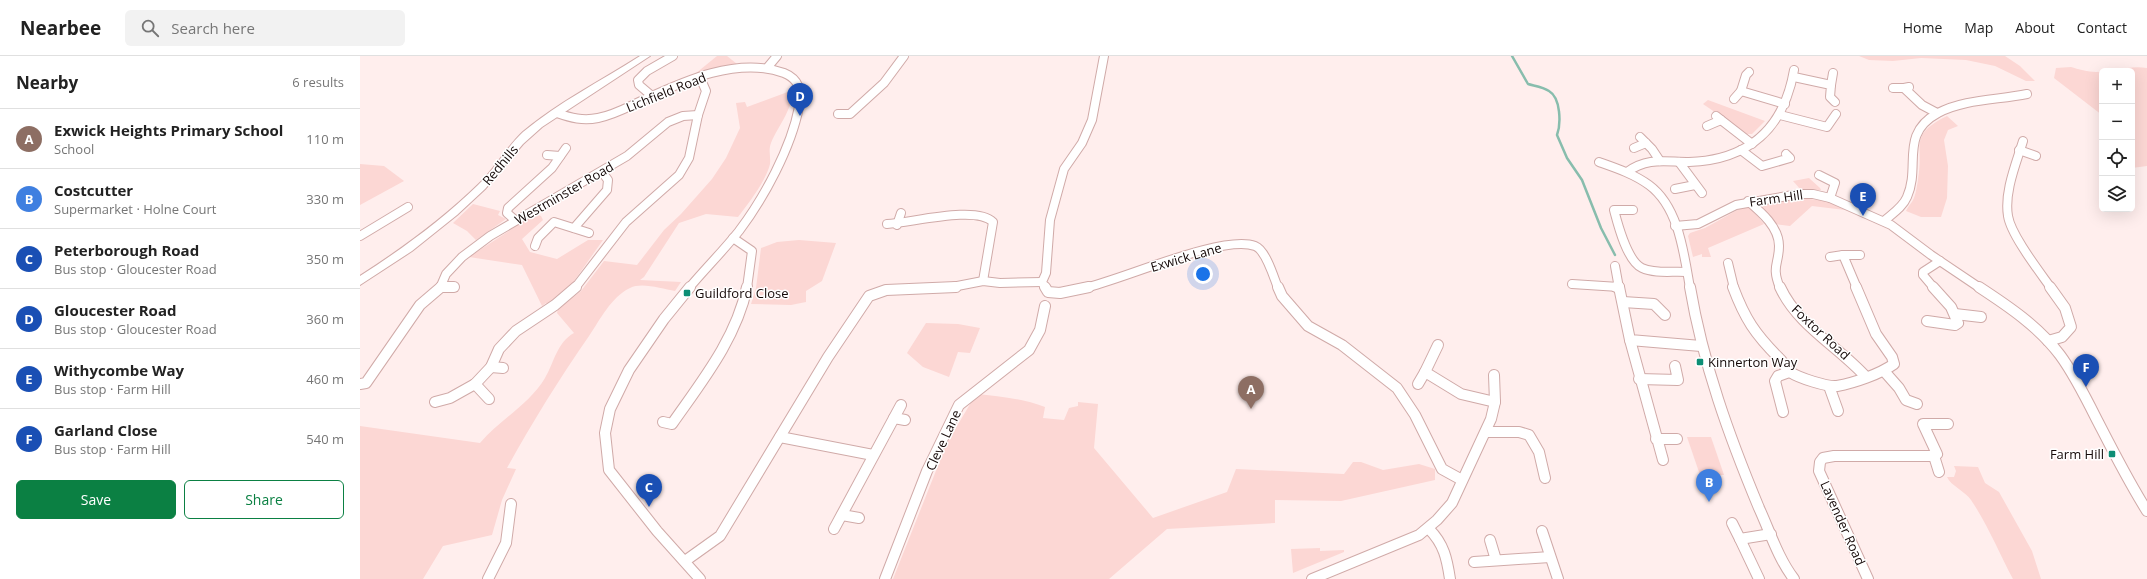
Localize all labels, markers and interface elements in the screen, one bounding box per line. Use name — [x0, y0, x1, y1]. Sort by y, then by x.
search box — [125, 10, 405, 46]
text: Nearbee — [20, 15, 101, 41]
icon: search — [139, 17, 161, 39]
text: Search here — [171, 18, 255, 38]
text: Home — [1903, 18, 1942, 37]
text: Map — [1964, 18, 1993, 37]
text: About — [2015, 18, 2055, 37]
text: Contact — [2077, 18, 2127, 37]
street label: Lichfield Road — [623, 68, 709, 116]
map controls — [2099, 68, 2135, 212]
button: + — [2099, 68, 2135, 104]
text: Nearby — [16, 71, 78, 94]
text: 6 results — [292, 73, 344, 91]
pin: D — [787, 83, 813, 116]
button: − — [2099, 104, 2135, 140]
text: Exwick Heights Primary School — [54, 120, 283, 140]
text: A — [25, 130, 33, 148]
text: 110 m — [306, 130, 344, 148]
text: School — [54, 140, 94, 158]
button: locate — [2099, 140, 2135, 176]
street label: Redhills — [478, 141, 522, 189]
street label: Westminster Road — [511, 157, 617, 229]
button: layers — [2099, 176, 2135, 212]
text: Costcutter — [54, 180, 133, 200]
pin: E — [1850, 183, 1876, 216]
street label: Farm Hill — [1748, 185, 1804, 211]
text: B — [25, 190, 33, 208]
text: 330 m — [306, 190, 344, 208]
text: Supermarket · Holne Court — [54, 200, 216, 218]
street label: Exwick Lane — [1148, 238, 1224, 276]
text: Peterborough Road — [54, 240, 199, 260]
text: C — [25, 250, 33, 268]
text: 350 m — [306, 250, 344, 268]
text: Bus stop · Gloucester Road — [54, 260, 217, 278]
your location — [1193, 264, 1213, 284]
place label: Guildford Close — [695, 284, 789, 302]
marker: Guildford Close — [682, 288, 692, 298]
text: Gloucester Road — [54, 300, 176, 320]
street label: Foxtor Road — [1788, 300, 1854, 364]
text: D — [24, 310, 34, 328]
text: 360 m — [306, 310, 344, 328]
text: Bus stop · Gloucester Road — [54, 320, 217, 338]
place label: Kinnerton Way — [1708, 353, 1798, 371]
pin: F — [2073, 354, 2099, 387]
marker: Kinnerton Way — [1695, 357, 1705, 367]
text: Withycombe Way — [54, 360, 184, 380]
text: E — [25, 370, 33, 388]
text: 460 m — [306, 370, 344, 388]
pin: A — [1238, 376, 1264, 409]
text: Bus stop · Farm Hill — [54, 380, 171, 398]
street label: Cleve Lane — [921, 407, 965, 473]
text: Garland Close — [54, 420, 157, 440]
text: F — [25, 430, 33, 448]
text: 540 m — [306, 430, 344, 448]
text: Bus stop · Farm Hill — [54, 440, 171, 458]
place label: Farm Hill — [2050, 445, 2104, 463]
marker: Farm Hill — [2107, 449, 2117, 459]
pin: B — [1696, 469, 1722, 502]
pin: C — [636, 474, 662, 507]
street label: Lavender Road — [1816, 478, 1870, 568]
button: Save — [16, 480, 176, 519]
button: Share — [184, 480, 344, 519]

